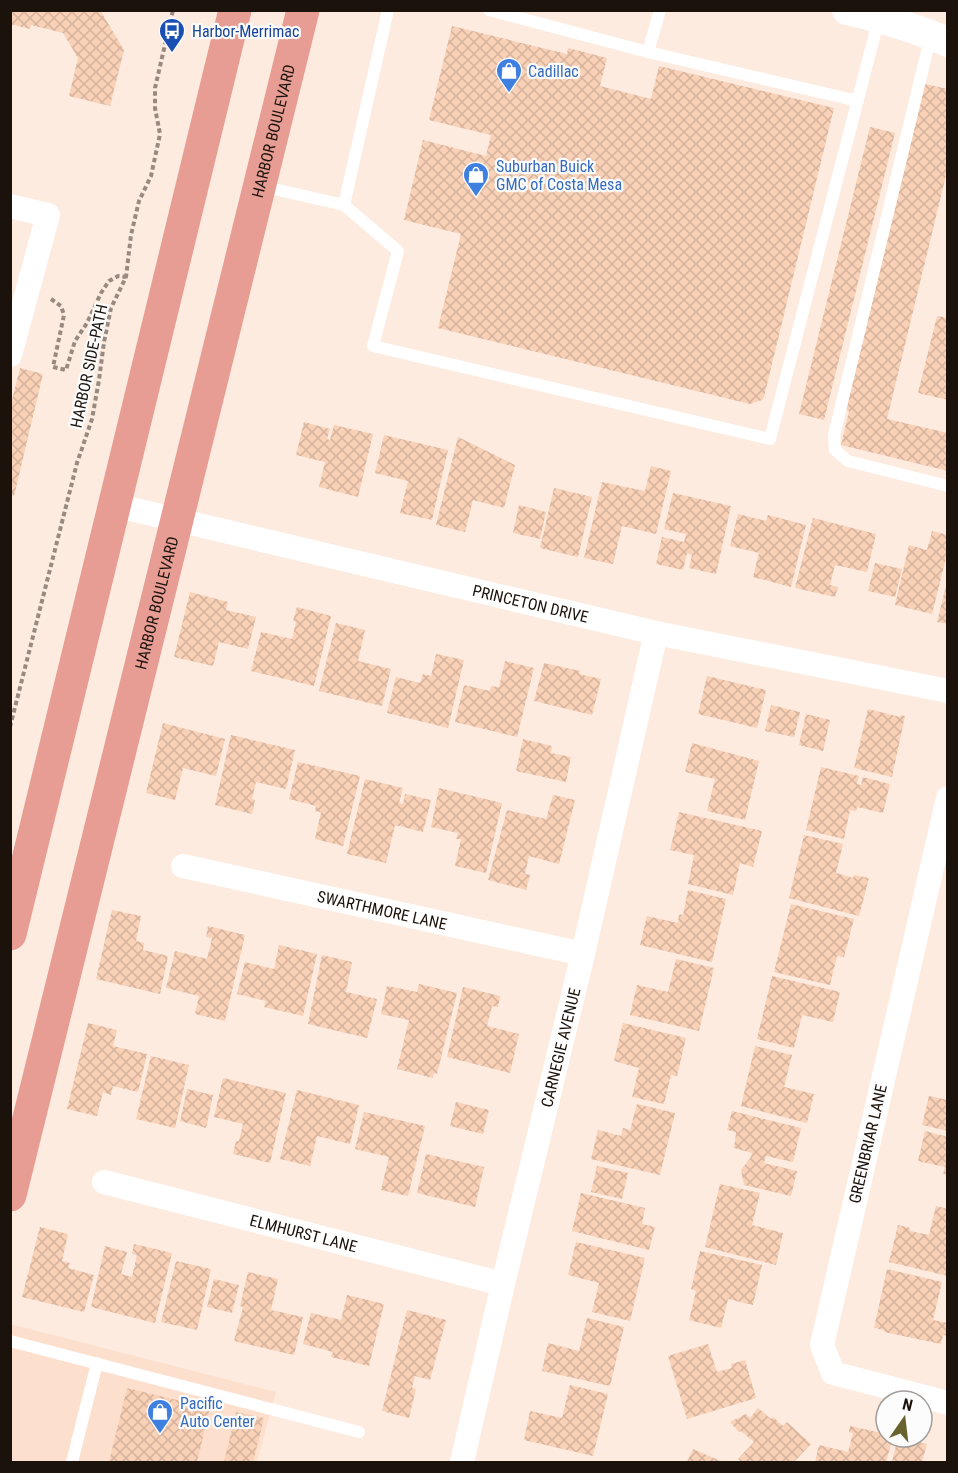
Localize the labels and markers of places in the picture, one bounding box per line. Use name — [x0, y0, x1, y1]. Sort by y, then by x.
bus stop icon: Harbor-Merrimac — [157, 16, 187, 54]
place label: Harbor-Merrimac — [192, 22, 299, 41]
shop icon: Cadillac — [494, 56, 524, 94]
place label: Cadillac — [528, 62, 579, 81]
place label: Suburban Buick GMC of Costa Mesa — [496, 157, 622, 194]
shop icon: Suburban Buick GMC of Costa Mesa — [461, 160, 491, 198]
place label: Pacific Auto Center — [180, 1394, 255, 1431]
shop icon: Pacific Auto Center — [145, 1397, 175, 1435]

